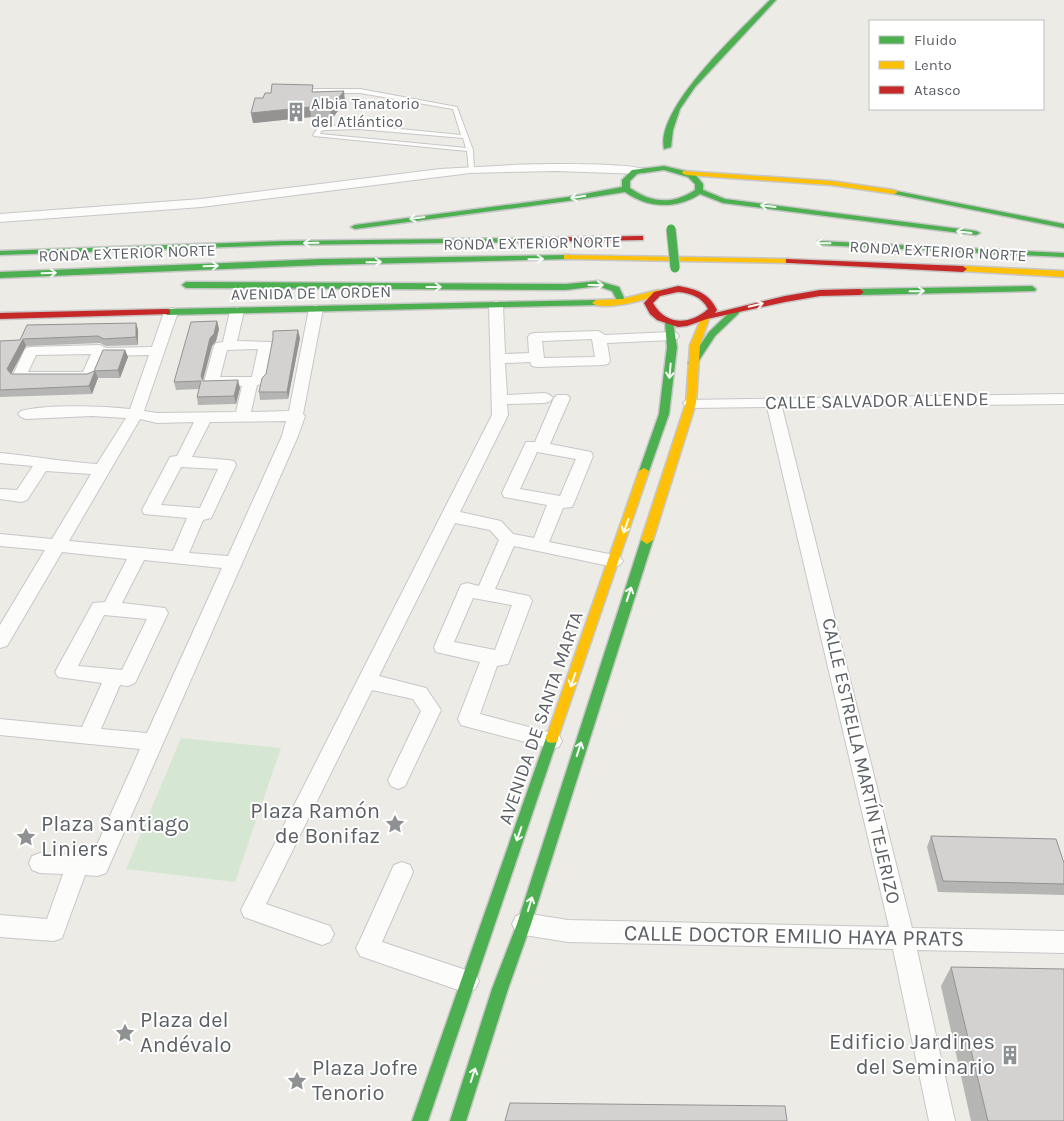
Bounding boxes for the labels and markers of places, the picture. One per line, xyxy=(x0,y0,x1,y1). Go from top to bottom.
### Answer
place label: Albia Tanatorio del Atlántico xyxy=(311,94,419,131)
building icon: Albia Tanatorio del Atlántico xyxy=(285,101,307,123)
place label: Plaza Ramón de Bonifaz xyxy=(250,798,380,849)
place label: Plaza Santiago Liniers xyxy=(41,811,189,862)
place icon: Plaza Ramón de Bonifaz xyxy=(384,813,406,835)
place icon: Plaza Santiago Liniers xyxy=(15,826,37,848)
place label: Plaza del Andévalo xyxy=(140,1007,232,1058)
place icon: Plaza del Andévalo xyxy=(114,1022,136,1044)
place label: Edificio Jardines del Seminario xyxy=(829,1029,995,1080)
building icon: Edificio Jardines del Seminario xyxy=(999,1044,1021,1066)
place label: Plaza Jofre Tenorio xyxy=(312,1055,418,1106)
place icon: Plaza Jofre Tenorio xyxy=(286,1070,308,1092)

